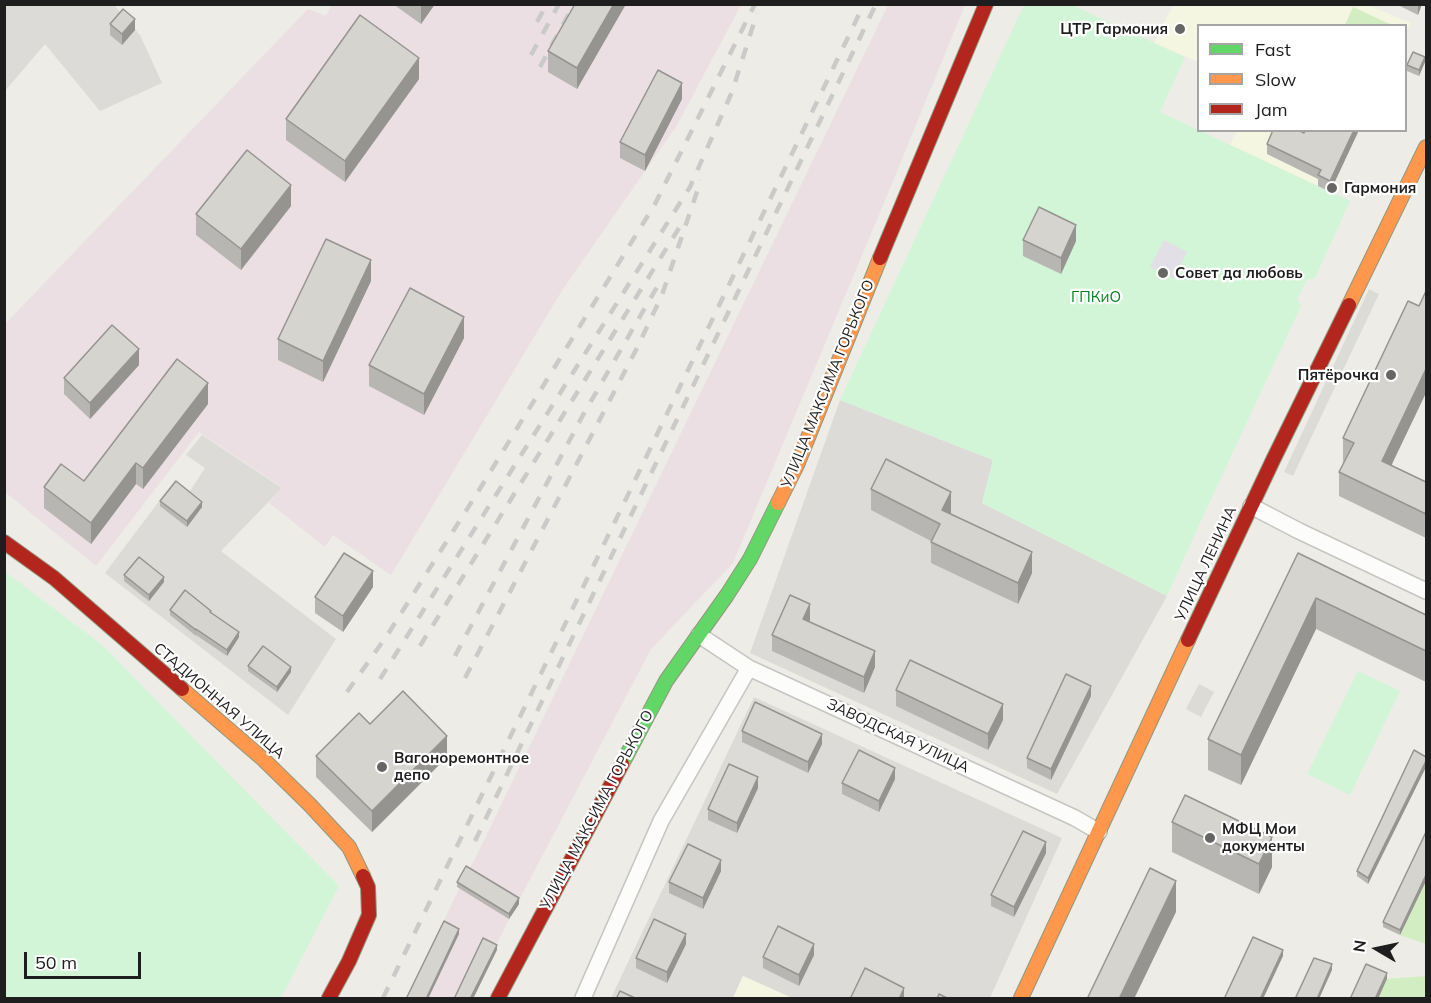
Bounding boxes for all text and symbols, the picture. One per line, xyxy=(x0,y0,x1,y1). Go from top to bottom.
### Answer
place label: ЦТР Гармония xyxy=(1060,20,1168,38)
marker: ЦТР Гармония xyxy=(1173,22,1187,36)
legend xyxy=(1197,24,1407,132)
text: Fast xyxy=(1255,38,1291,61)
text: Slow xyxy=(1255,68,1296,91)
text: Jam xyxy=(1255,98,1288,121)
place label: Гармония xyxy=(1344,179,1416,197)
marker: Гармония xyxy=(1325,181,1339,195)
place label: Совет да любовь xyxy=(1175,264,1303,282)
marker: Совет да любовь xyxy=(1156,266,1170,280)
street label: УЛИЦА МАКСИМА ГОРЬКОГО xyxy=(778,277,878,491)
park label: ГПКиО xyxy=(1071,288,1121,306)
place label: Пятёрочка xyxy=(1298,366,1379,384)
marker: Пятёрочка xyxy=(1384,368,1398,382)
street label: УЛИЦА ЛЕНИНА xyxy=(1171,504,1241,624)
street label: СТАДИОННАЯ УЛИЦА xyxy=(150,639,288,763)
street label: ЗАВОДСКАЯ УЛИЦА xyxy=(824,695,972,777)
street label: УЛИЦА МАКСИМА ГОРЬКОГО xyxy=(537,707,657,913)
place label: Вагоноремонтное депо xyxy=(394,749,529,784)
marker: Вагоноремонтное депо xyxy=(375,760,389,774)
place label: МФЦ Мои документы xyxy=(1222,820,1305,855)
marker: МФЦ Мои документы xyxy=(1203,831,1217,845)
north arrow xyxy=(1347,919,1407,979)
text: N xyxy=(1348,939,1370,954)
scale bar xyxy=(27,940,144,978)
text: 50 m xyxy=(35,951,77,974)

